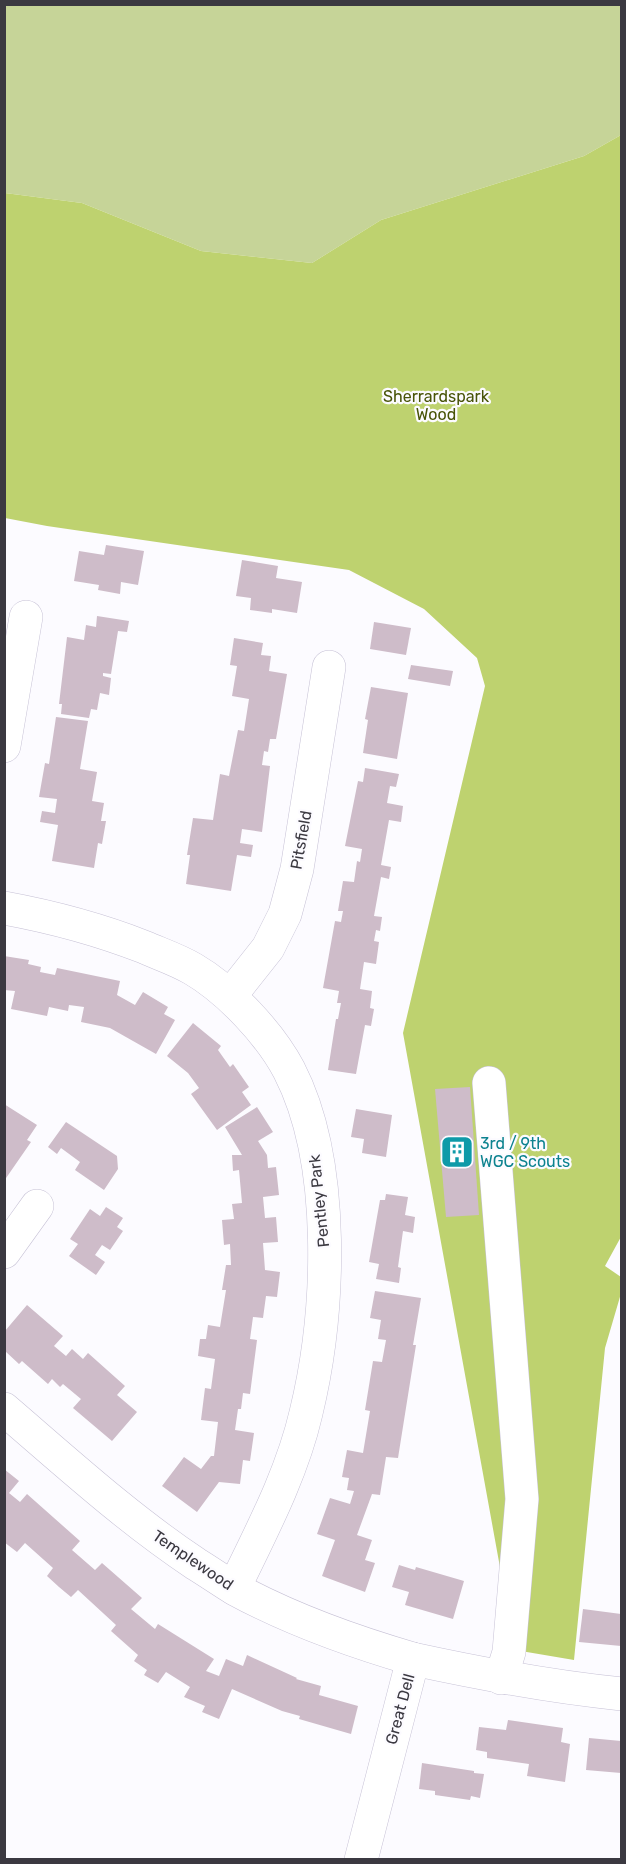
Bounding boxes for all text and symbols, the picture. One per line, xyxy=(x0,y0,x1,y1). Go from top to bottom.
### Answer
park label: Sherrardspark Wood xyxy=(383,387,490,424)
street label: Pitsfield xyxy=(286,809,316,871)
building icon: 3rd / 9th WGC Scouts xyxy=(439,1134,475,1170)
place label: 3rd / 9th WGC Scouts xyxy=(480,1134,570,1171)
street label: Pentley Park xyxy=(305,1153,333,1248)
street label: Templewood xyxy=(149,1526,237,1594)
street label: Great Dell xyxy=(381,1672,419,1746)

